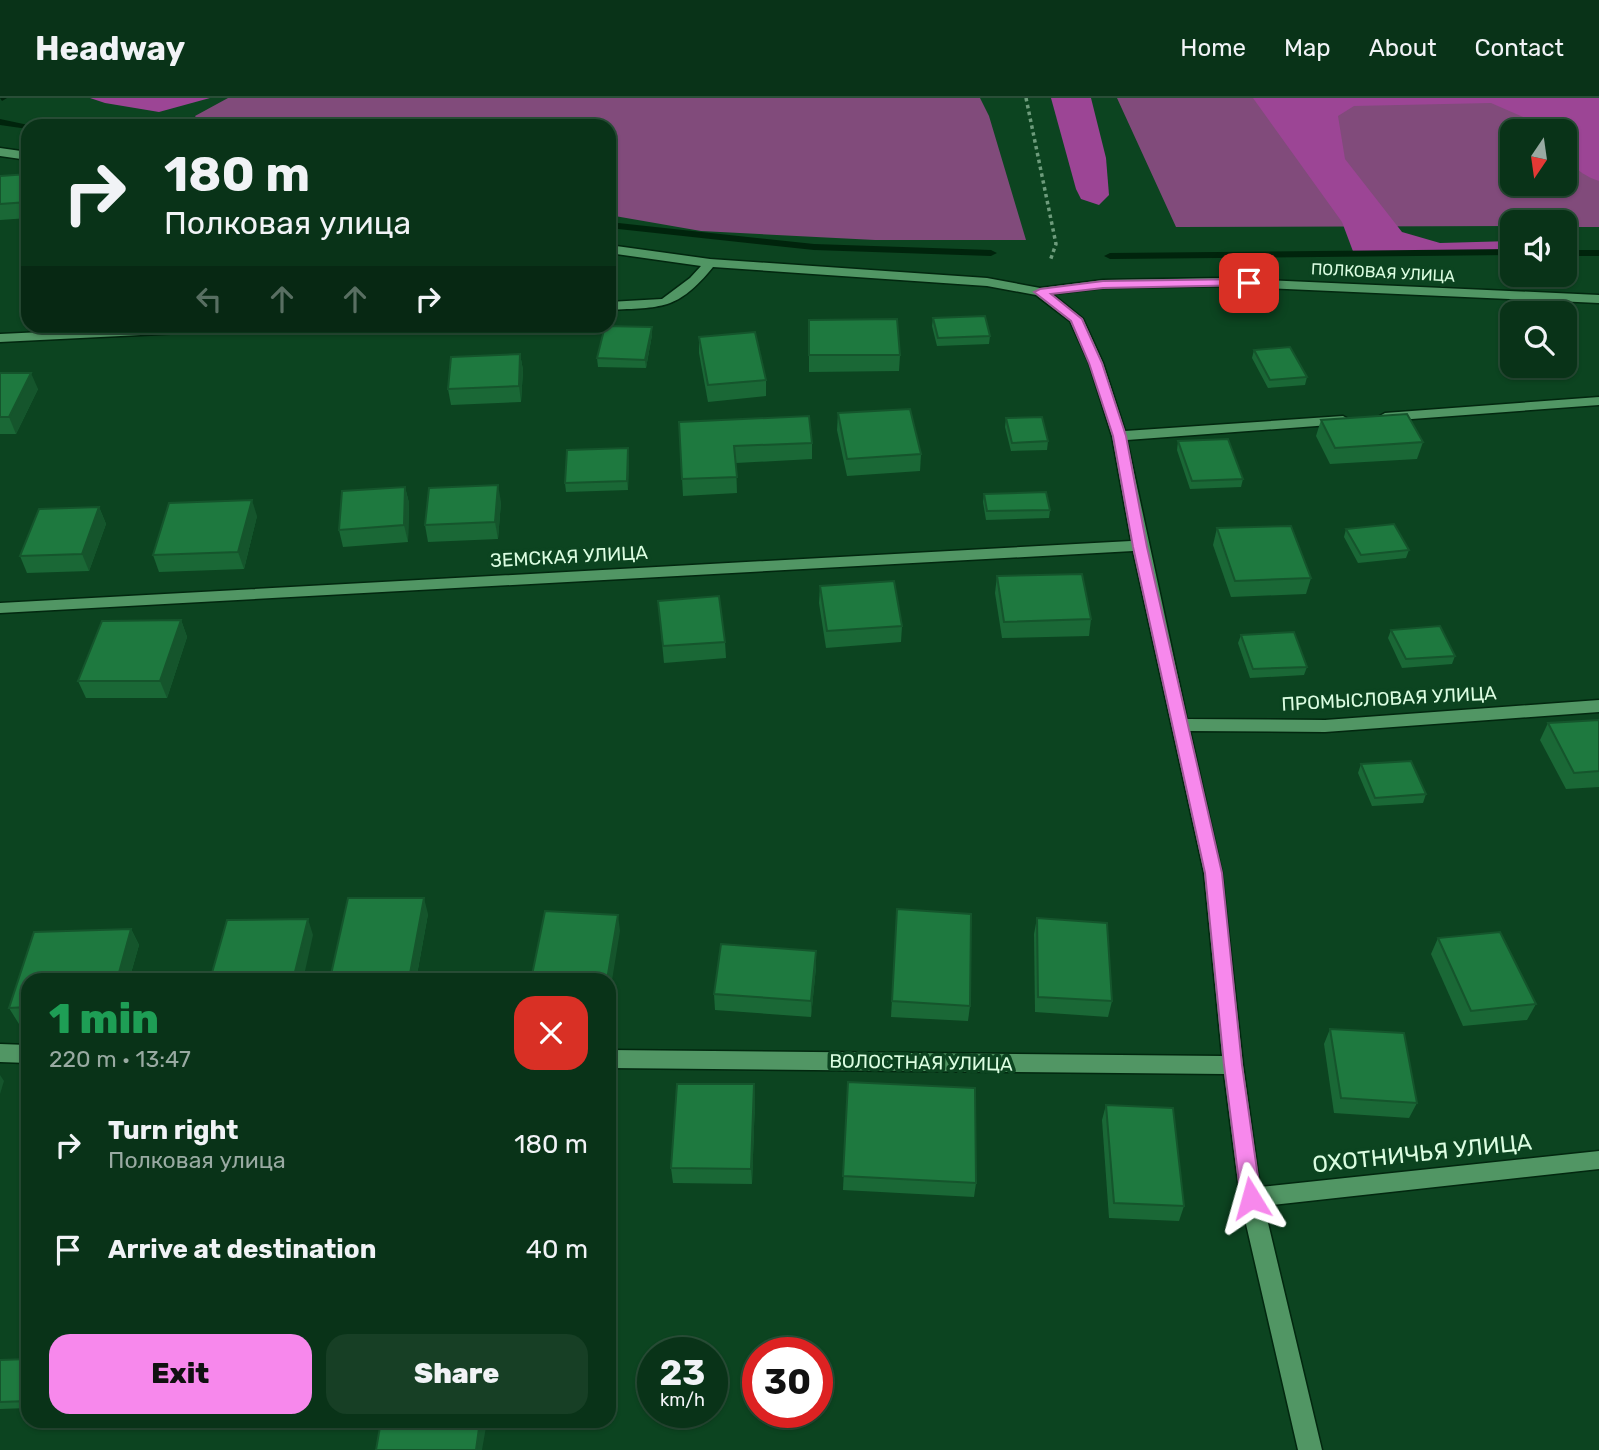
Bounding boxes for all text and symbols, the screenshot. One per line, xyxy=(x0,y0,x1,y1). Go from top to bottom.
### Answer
text: Headway xyxy=(35,29,185,68)
text: Home xyxy=(1180,34,1246,62)
text: Map xyxy=(1284,34,1331,62)
text: About xyxy=(1369,34,1437,62)
text: Contact xyxy=(1475,34,1564,62)
north arrow xyxy=(1500,119,1577,196)
map controls xyxy=(1500,119,1577,378)
text: 180 m xyxy=(164,145,310,203)
icon: right xyxy=(49,147,140,238)
text: Полковая улица xyxy=(164,204,411,242)
button: sound xyxy=(1500,210,1577,287)
pin xyxy=(1219,253,1279,313)
street label: ПОЛКОВАЯ УЛИЦА xyxy=(1310,259,1456,286)
icon: arrive xyxy=(1230,264,1268,302)
icon: left xyxy=(190,280,228,318)
icon: ahead xyxy=(263,280,301,318)
icon: ahead xyxy=(336,280,374,318)
icon: right xyxy=(409,280,447,318)
button: search xyxy=(1500,301,1577,378)
street label: ЗЕМСКАЯ УЛИЦА xyxy=(490,541,649,572)
street label: ПРОМЫСЛОВАЯ УЛИЦА xyxy=(1281,681,1498,716)
text: 1 min xyxy=(49,994,159,1044)
button: close xyxy=(514,996,588,1070)
text: 220 m · 13:47 xyxy=(49,1045,191,1073)
street label: ВОЛОСТНАЯ УЛИЦА xyxy=(829,1049,1013,1076)
text: Turn right xyxy=(108,1115,238,1146)
icon: right xyxy=(49,1126,87,1164)
street label: ОХОТНИЧЬЯ УЛИЦА xyxy=(1311,1128,1533,1178)
text: 180 m xyxy=(514,1129,588,1160)
text: Полковая улица xyxy=(108,1146,286,1174)
position arrow xyxy=(1214,1161,1288,1235)
icon: arrive xyxy=(49,1231,87,1269)
text: Arrive at destination xyxy=(108,1234,376,1265)
text: 40 m xyxy=(526,1234,588,1265)
button: Exit xyxy=(49,1334,312,1414)
button: Share xyxy=(326,1334,588,1414)
speed limit sign: 30 xyxy=(742,1337,833,1428)
text: 23 xyxy=(660,1352,705,1394)
text: km/h xyxy=(660,1389,705,1411)

